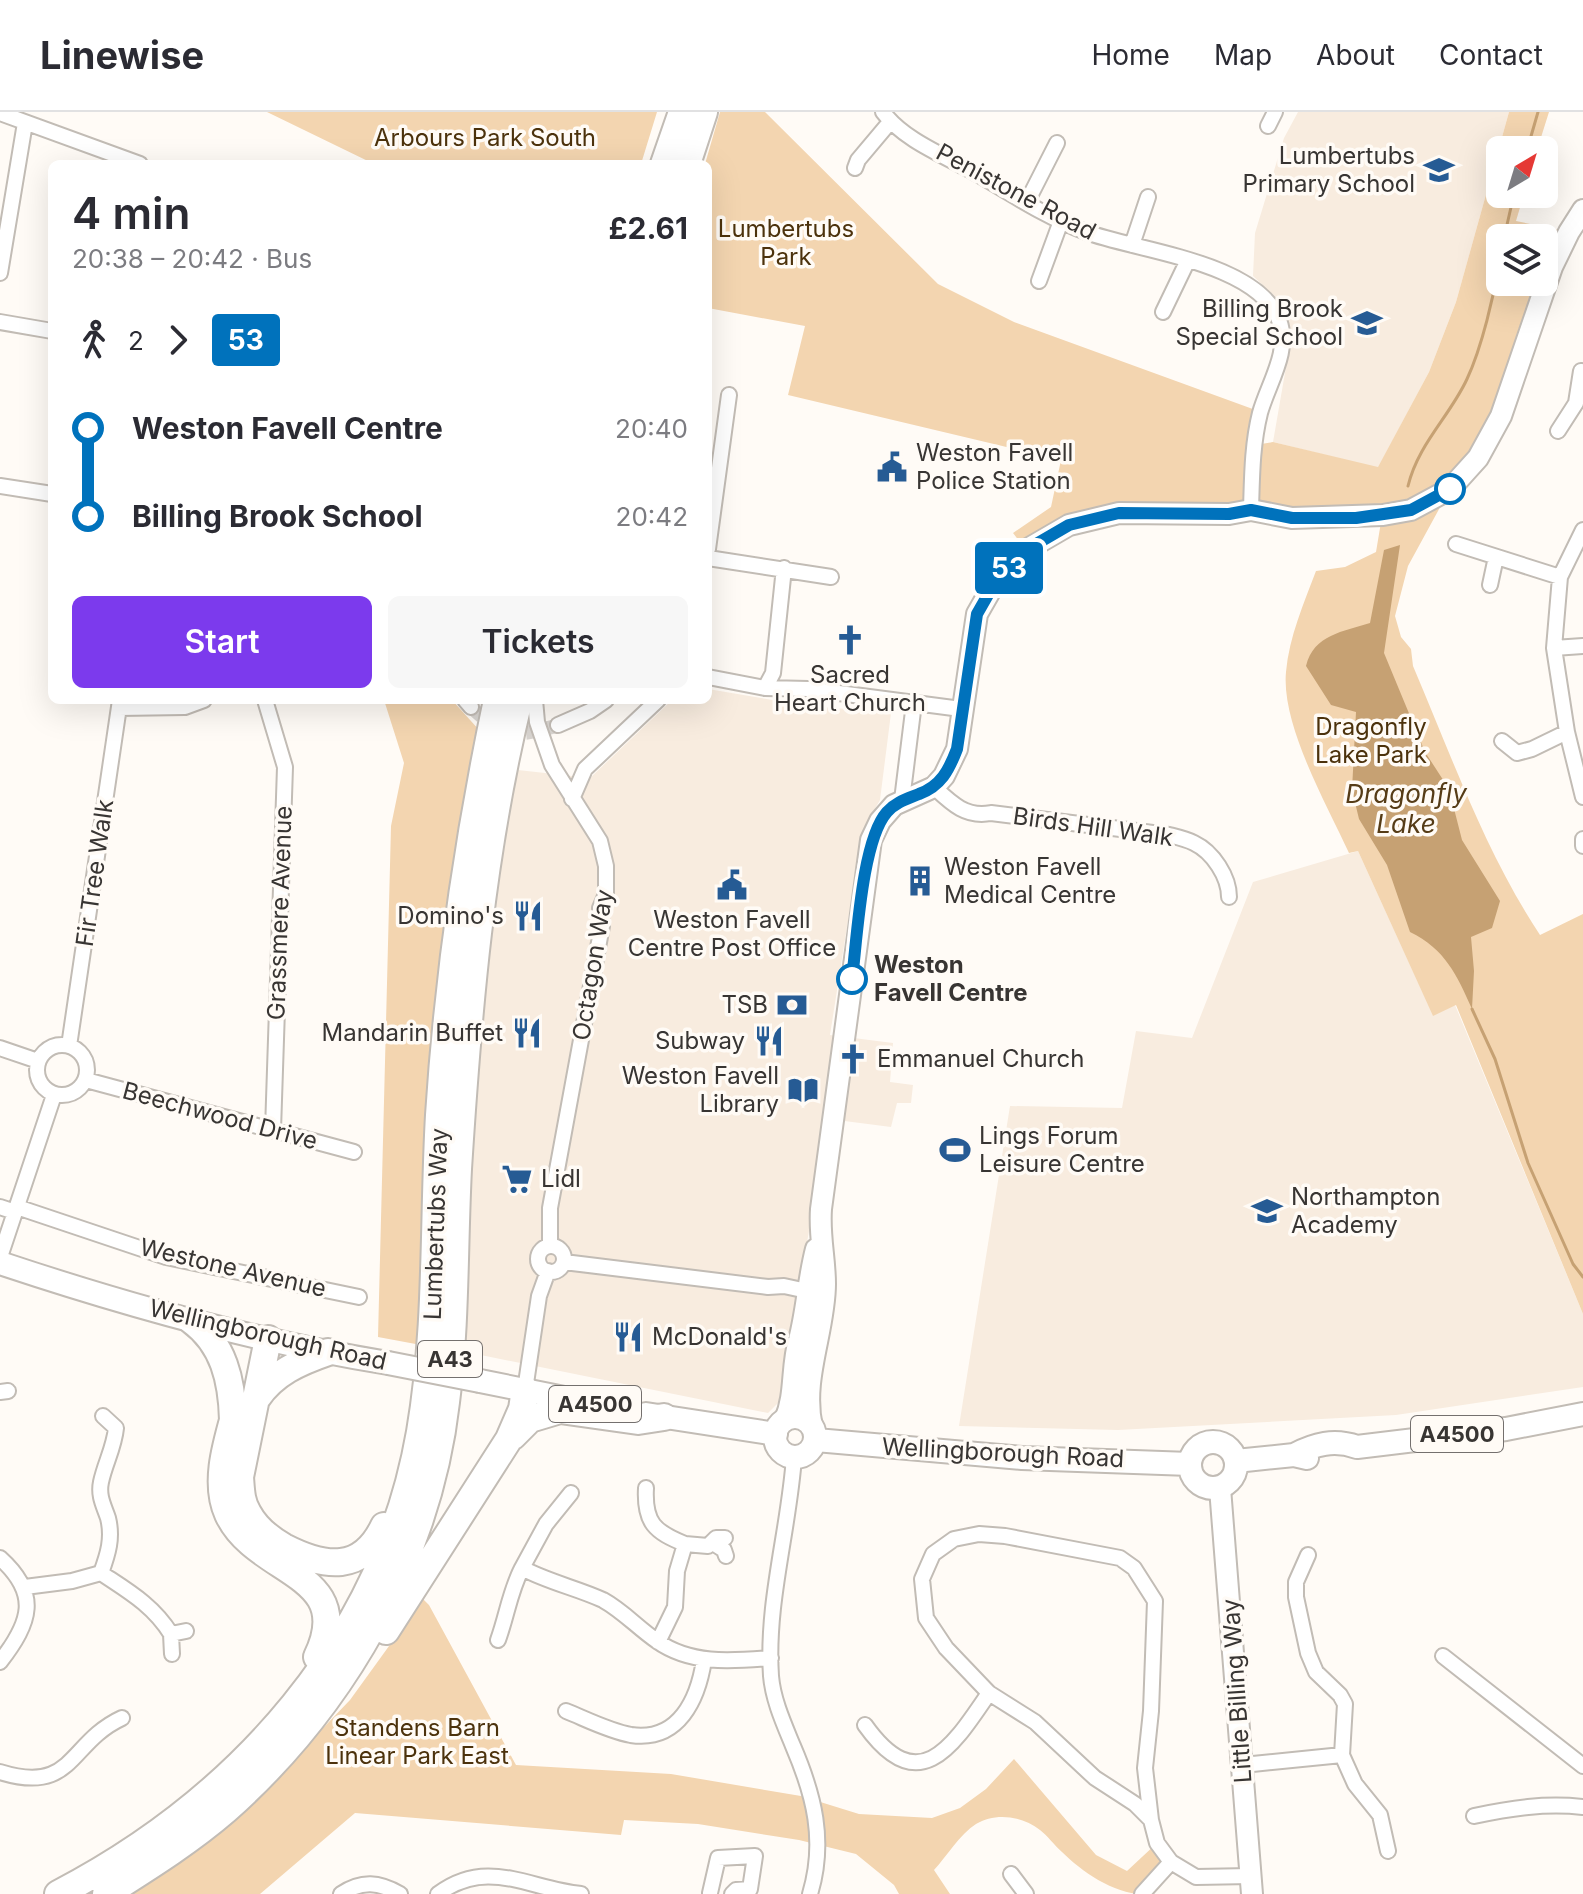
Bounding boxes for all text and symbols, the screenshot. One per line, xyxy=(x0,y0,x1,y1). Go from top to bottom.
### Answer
text: Linewise xyxy=(40,32,204,78)
text: Home xyxy=(1091,38,1170,72)
text: Map xyxy=(1214,38,1272,72)
text: About xyxy=(1316,38,1395,72)
text: Contact xyxy=(1439,38,1543,72)
park label: Arbours Park South xyxy=(374,123,596,152)
north arrow xyxy=(1486,136,1558,208)
map controls xyxy=(1486,136,1558,296)
street label: Penistone Road xyxy=(931,137,1101,246)
place label: Lumbertubs Primary School xyxy=(1242,141,1415,198)
school or university icon: Lumbertubs Primary School xyxy=(1422,153,1456,187)
text: 4 min xyxy=(72,186,190,240)
text: £2.61 xyxy=(608,210,688,246)
park label: Lumbertubs Park xyxy=(718,214,854,271)
button: layers xyxy=(1486,224,1558,296)
text: 20:38 – 20:42 · Bus xyxy=(72,243,312,274)
place label: Billing Brook Special School xyxy=(1175,294,1343,351)
school or university icon: Billing Brook Special School xyxy=(1350,306,1384,340)
icon: walk xyxy=(72,318,116,362)
icon: forward xyxy=(156,318,200,362)
text: 53 xyxy=(228,323,264,357)
text: 2 xyxy=(128,325,144,356)
text: Weston Favell Centre xyxy=(132,410,443,446)
text: 20:40 xyxy=(615,413,688,444)
place label: Weston Favell Police Station xyxy=(916,438,1073,495)
public building icon: Weston Favell Police Station xyxy=(875,450,909,484)
unlabelled marker xyxy=(1435,474,1465,504)
text: Billing Brook School xyxy=(132,498,423,534)
text: 20:42 xyxy=(616,501,688,532)
line badge: 53 xyxy=(973,542,1045,594)
text: 53 xyxy=(991,551,1027,585)
button: Start xyxy=(72,596,372,688)
button: Tickets xyxy=(388,596,688,688)
church icon: Sacred Heart Church xyxy=(833,623,867,657)
place label: Sacred Heart Church xyxy=(774,660,926,717)
park label: Dragonfly Lake Park xyxy=(1315,712,1427,769)
water label: Dragonfly Lake xyxy=(1345,778,1468,839)
street label: Fir Tree Walk xyxy=(70,798,119,948)
street label: Birds Hill Walk xyxy=(1011,801,1175,852)
street label: Grassmere Avenue xyxy=(261,805,298,1021)
place label: Weston Favell Medical Centre xyxy=(944,852,1116,909)
building icon: Weston Favell Medical Centre xyxy=(903,864,937,898)
public building icon: Weston Favell Centre Post Office xyxy=(715,868,749,902)
street label: Octagon Way xyxy=(566,887,619,1043)
restaurant icon: Domino's xyxy=(511,899,545,933)
place label: Domino's xyxy=(397,901,504,930)
place label: Weston Favell Centre Post Office xyxy=(628,905,836,962)
place label: Weston Favell Centre xyxy=(874,950,1027,1007)
marker: Weston Favell Centre xyxy=(837,964,867,994)
bank icon: TSB xyxy=(775,988,809,1022)
place label: TSB xyxy=(721,990,768,1019)
restaurant icon: Mandarin Buffet xyxy=(510,1016,544,1050)
place label: Mandarin Buffet xyxy=(321,1018,503,1047)
restaurant icon: Subway xyxy=(752,1024,786,1058)
place label: Subway xyxy=(655,1026,745,1055)
church icon: Emmanuel Church xyxy=(836,1042,870,1076)
place label: Emmanuel Church xyxy=(877,1044,1084,1073)
place label: Weston Favell Library xyxy=(622,1061,779,1118)
library icon: Weston Favell Library xyxy=(786,1073,820,1107)
street label: Beechwood Drive xyxy=(120,1076,321,1155)
place label: Lings Forum Leisure Centre xyxy=(979,1121,1145,1178)
street label: Lumbertubs Way xyxy=(418,1127,453,1320)
sports icon: Lings Forum Leisure Centre xyxy=(938,1133,972,1167)
supermarket icon: Lidl xyxy=(500,1162,534,1196)
place label: Lidl xyxy=(541,1164,581,1193)
place label: Northampton Academy xyxy=(1291,1182,1440,1239)
school or university icon: Northampton Academy xyxy=(1250,1194,1284,1228)
street label: Westone Avenue xyxy=(137,1232,329,1303)
street label: Wellingborough Road xyxy=(147,1293,390,1376)
restaurant icon: McDonald's xyxy=(611,1320,645,1354)
place label: McDonald's xyxy=(652,1322,787,1351)
road number: A43 xyxy=(418,1341,482,1377)
road number: A4500 xyxy=(549,1386,641,1422)
road number: A4500 xyxy=(1411,1416,1503,1452)
street label: Wellingborough Road xyxy=(881,1432,1125,1473)
street label: Little Billing Way xyxy=(1216,1598,1257,1784)
park label: Standens Barn Linear Park East xyxy=(325,1713,509,1770)

